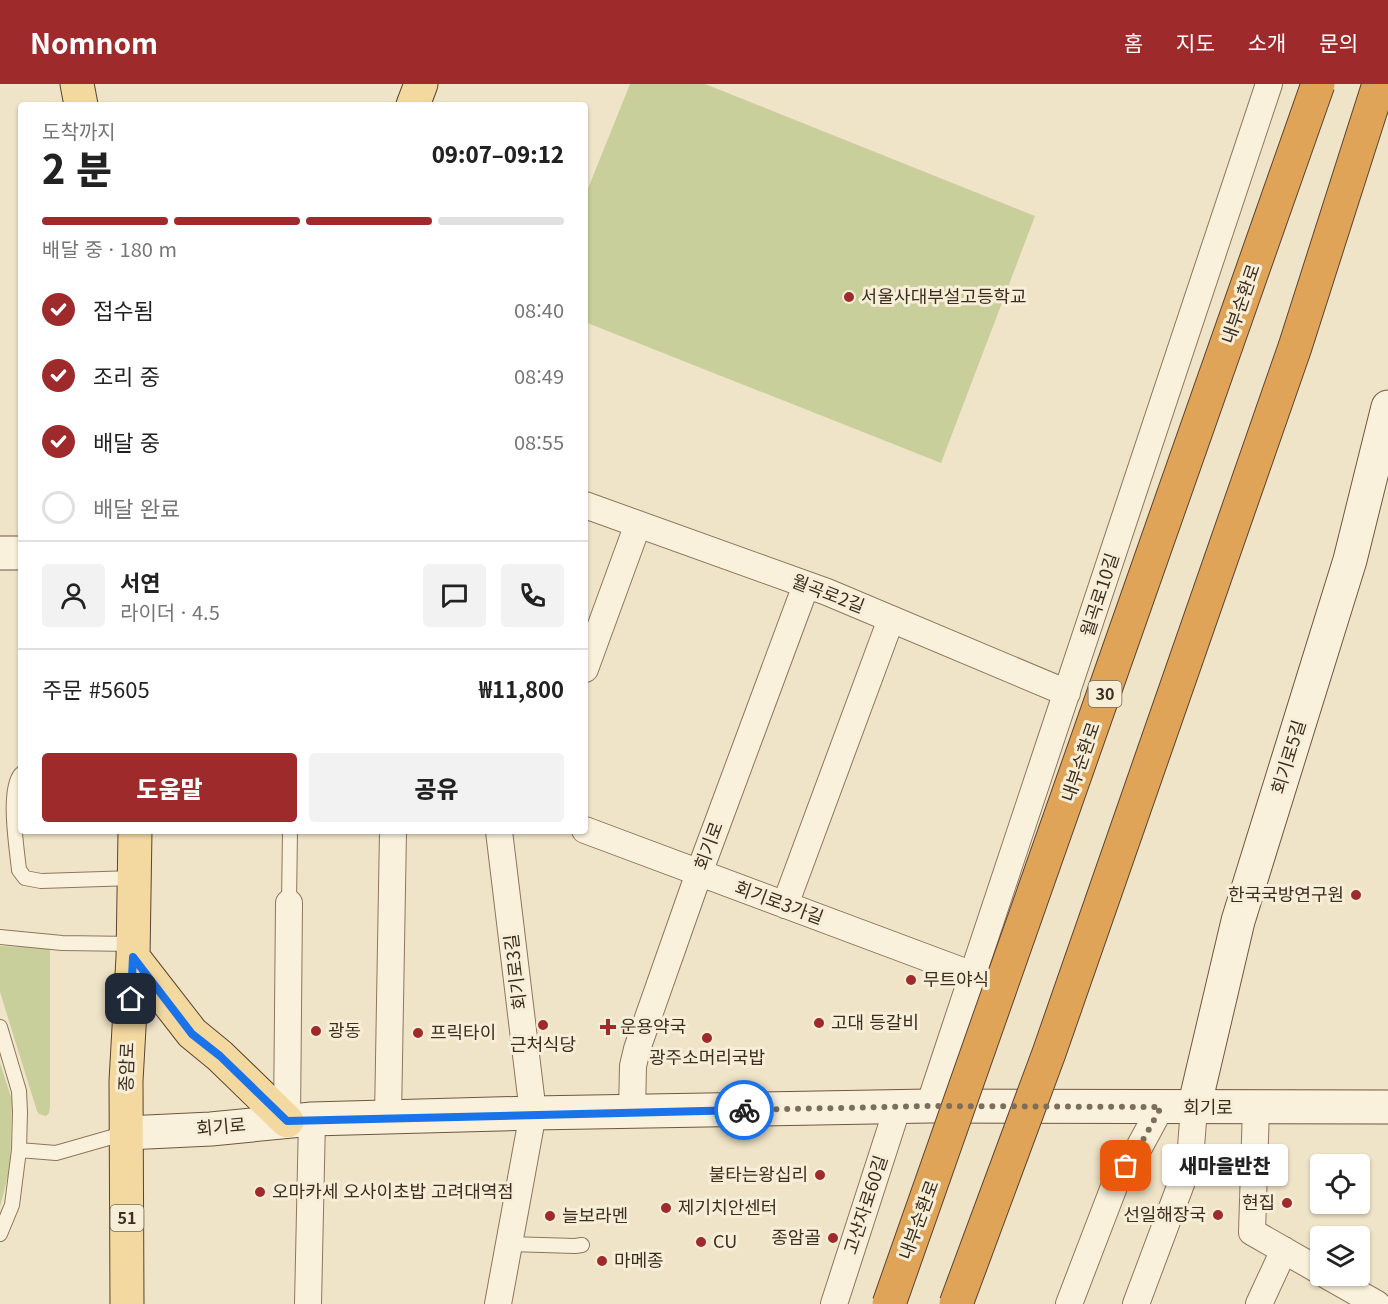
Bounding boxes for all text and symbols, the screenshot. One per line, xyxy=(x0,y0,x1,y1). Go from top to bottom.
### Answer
text: Nomnom xyxy=(30,22,158,62)
text: 홈 xyxy=(1124,27,1143,57)
text: 지도 xyxy=(1176,27,1215,57)
text: 소개 xyxy=(1248,27,1286,57)
text: 문의 xyxy=(1319,27,1358,57)
text: 도착까지 xyxy=(42,116,116,145)
text: 09:07–09:12 xyxy=(432,137,564,169)
text: 2 분 xyxy=(42,139,112,195)
text: 배달 중 · 180 m xyxy=(42,234,177,263)
street label: 내부순환로 xyxy=(1213,260,1265,347)
place label: 서울사대부설고등학교 xyxy=(861,282,1027,308)
marker: 서울사대부설고등학교 xyxy=(842,290,856,304)
icon: check xyxy=(42,293,75,326)
text: 접수됨 xyxy=(93,293,154,325)
text: 08:40 xyxy=(514,295,564,324)
icon: check xyxy=(42,359,75,392)
text: 조리 중 xyxy=(93,359,160,391)
text: 08:49 xyxy=(514,361,564,390)
icon: check xyxy=(42,425,75,458)
text: 배달 중 xyxy=(93,425,160,457)
text: 08:55 xyxy=(514,427,564,456)
text: 배달 완료 xyxy=(93,491,180,523)
street label: 월곡로10길 xyxy=(1072,549,1124,639)
button: person xyxy=(42,564,105,627)
button: chat xyxy=(423,564,486,627)
button: phone xyxy=(501,564,564,627)
text: 서연 xyxy=(120,565,160,597)
street label: 월곡로2길 xyxy=(788,566,869,618)
text: 라이더 · 4.5 xyxy=(120,597,220,626)
text: 주문 #5605 xyxy=(42,672,150,704)
text: ₩11,800 xyxy=(479,672,564,704)
road number: 30 xyxy=(1088,681,1122,707)
street label: 회기로5길 xyxy=(1264,716,1311,797)
street label: 내부순환로 xyxy=(1053,718,1105,805)
button: 도움말 xyxy=(42,753,297,822)
button: 공유 xyxy=(309,753,564,822)
street label: 회기로 xyxy=(686,818,728,873)
street label: 회기로3가길 xyxy=(732,873,828,929)
place label: 한국국방연구원 xyxy=(1228,880,1344,906)
marker: 한국국방연구원 xyxy=(1349,888,1363,902)
street label: 회기로3길 xyxy=(496,933,532,1012)
place label: 무트야식 xyxy=(923,965,989,991)
pin xyxy=(105,973,156,1024)
marker: 무트야식 xyxy=(904,973,918,987)
icon: home xyxy=(114,982,147,1015)
place label: 고대 등갈비 xyxy=(831,1008,919,1034)
place label: 운용약국 xyxy=(620,1012,686,1038)
place label: 광동 xyxy=(328,1016,361,1042)
marker: 고대 등갈비 xyxy=(812,1016,826,1030)
place label: 프릭타이 xyxy=(430,1018,496,1044)
marker: 근처식당 xyxy=(536,1018,550,1032)
marker: 운용약국 xyxy=(601,1020,615,1034)
marker: 광동 xyxy=(309,1024,323,1038)
marker: 프릭타이 xyxy=(411,1026,425,1040)
place label: 근처식당 xyxy=(510,1030,576,1056)
marker: 광주소머리국밥 xyxy=(700,1031,714,1045)
street label: 종암로 xyxy=(111,1042,139,1092)
place label: 광주소머리국밥 xyxy=(649,1043,765,1069)
courier xyxy=(714,1080,774,1140)
street label: 회기로 xyxy=(1183,1093,1233,1119)
icon: bike xyxy=(728,1094,761,1127)
street label: 회기로 xyxy=(195,1110,247,1140)
pin xyxy=(1100,1140,1151,1191)
callout: 새마을반찬 xyxy=(1162,1145,1288,1187)
icon: bag xyxy=(1109,1149,1142,1182)
text: 새마을반찬 xyxy=(1179,1150,1271,1179)
street label: 고산자로60길 xyxy=(836,1151,892,1257)
map controls xyxy=(1310,1154,1370,1286)
button: locate xyxy=(1310,1154,1370,1214)
place label: 불타는왕십리 xyxy=(709,1160,808,1186)
marker: 불타는왕십리 xyxy=(813,1168,827,1182)
street label: 내부순환로 xyxy=(891,1176,943,1263)
place label: 오마카세 오사이초밥 고려대역점 xyxy=(272,1177,514,1203)
marker: 오마카세 오사이초밥 고려대역점 xyxy=(253,1185,267,1199)
place label: 현집 xyxy=(1242,1188,1275,1214)
place label: 제기치안센터 xyxy=(678,1193,777,1219)
marker: 현집 xyxy=(1280,1196,1294,1210)
place label: 선일해장국 xyxy=(1123,1200,1206,1226)
place label: 늘보라멘 xyxy=(562,1201,628,1227)
marker: 제기치안센터 xyxy=(659,1201,673,1215)
road number: 51 xyxy=(110,1205,144,1231)
marker: 선일해장국 xyxy=(1211,1208,1225,1222)
marker: 늘보라멘 xyxy=(543,1209,557,1223)
place label: 종암골 xyxy=(771,1223,821,1249)
button: layers xyxy=(1310,1226,1370,1286)
place label: CU xyxy=(713,1227,737,1253)
marker: 종암골 xyxy=(826,1231,840,1245)
marker: CU xyxy=(694,1235,708,1249)
place label: 마메종 xyxy=(614,1246,664,1272)
marker: 마메종 xyxy=(595,1254,609,1268)

